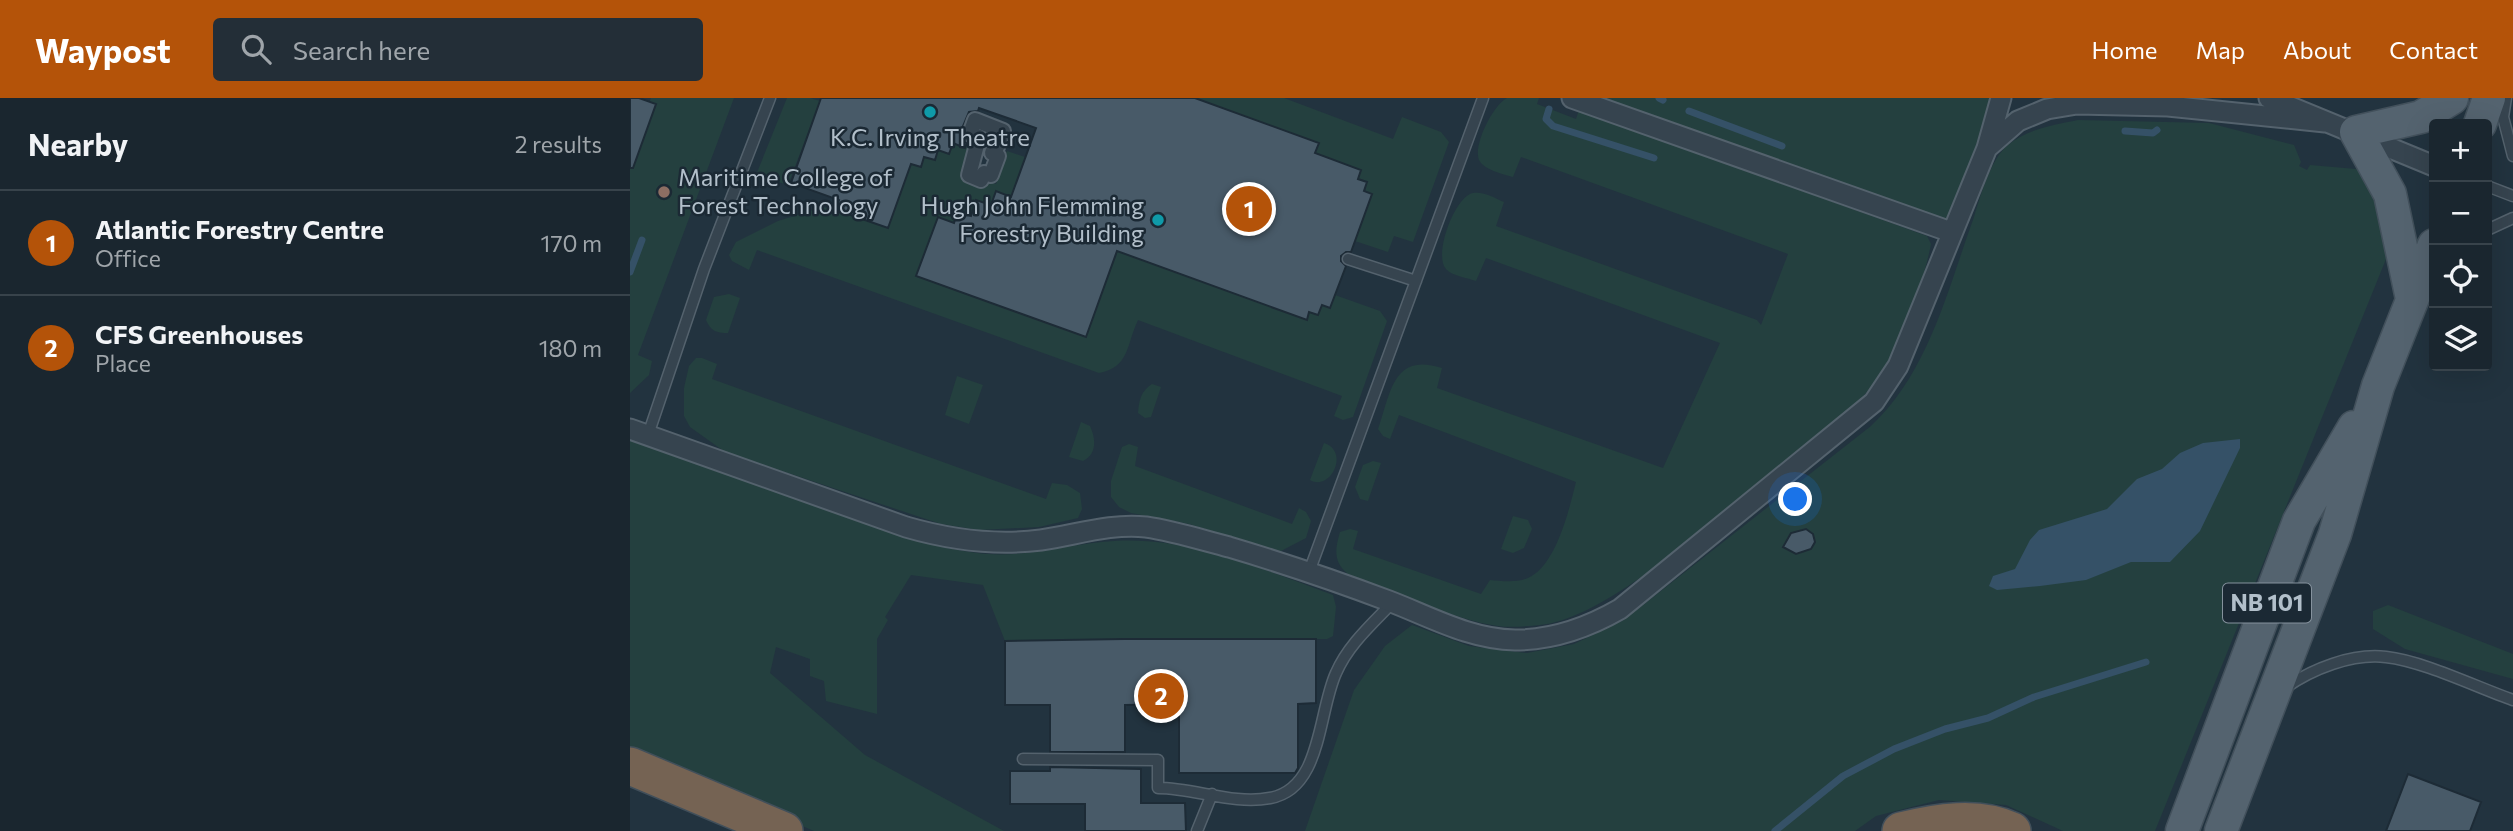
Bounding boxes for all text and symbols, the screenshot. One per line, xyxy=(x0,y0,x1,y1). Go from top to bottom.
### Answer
search box xyxy=(213,18,703,81)
text: Waypost xyxy=(35,29,171,70)
icon: search xyxy=(237,30,275,68)
text: Search here xyxy=(293,34,430,65)
text: Home xyxy=(2092,35,2158,64)
text: Map xyxy=(2196,35,2245,64)
text: About xyxy=(2283,35,2351,64)
text: Contact xyxy=(2389,35,2478,64)
marker: K.C. Irving Theatre xyxy=(922,104,938,120)
map controls xyxy=(2429,119,2492,371)
button: + xyxy=(2429,119,2492,182)
place label: K.C. Irving Theatre xyxy=(830,122,1030,151)
text: Nearby xyxy=(28,125,128,162)
text: 2 results xyxy=(515,130,602,158)
place label: Maritime College of Forest Technology xyxy=(678,162,893,219)
button: − xyxy=(2429,182,2492,245)
pin: 1 xyxy=(1226,183,1272,235)
marker: Maritime College of Forest Technology xyxy=(656,184,672,200)
place label: Hugh John Flemming Forestry Building xyxy=(920,190,1144,247)
marker: Hugh John Flemming Forestry Building xyxy=(1150,212,1166,228)
text: Atlantic Forestry Centre xyxy=(95,213,384,244)
text: 1 xyxy=(46,229,56,257)
text: 170 m xyxy=(541,229,602,257)
text: Office xyxy=(95,244,161,272)
button: locate xyxy=(2429,245,2492,308)
button: layers xyxy=(2429,308,2492,371)
text: CFS Greenhouses xyxy=(95,318,303,349)
text: 2 xyxy=(44,334,58,362)
text: 180 m xyxy=(539,334,602,362)
text: Place xyxy=(95,349,151,377)
your location xyxy=(1778,482,1812,516)
road number: NB 101 xyxy=(2223,583,2311,622)
pin: 2 xyxy=(1138,670,1184,722)

